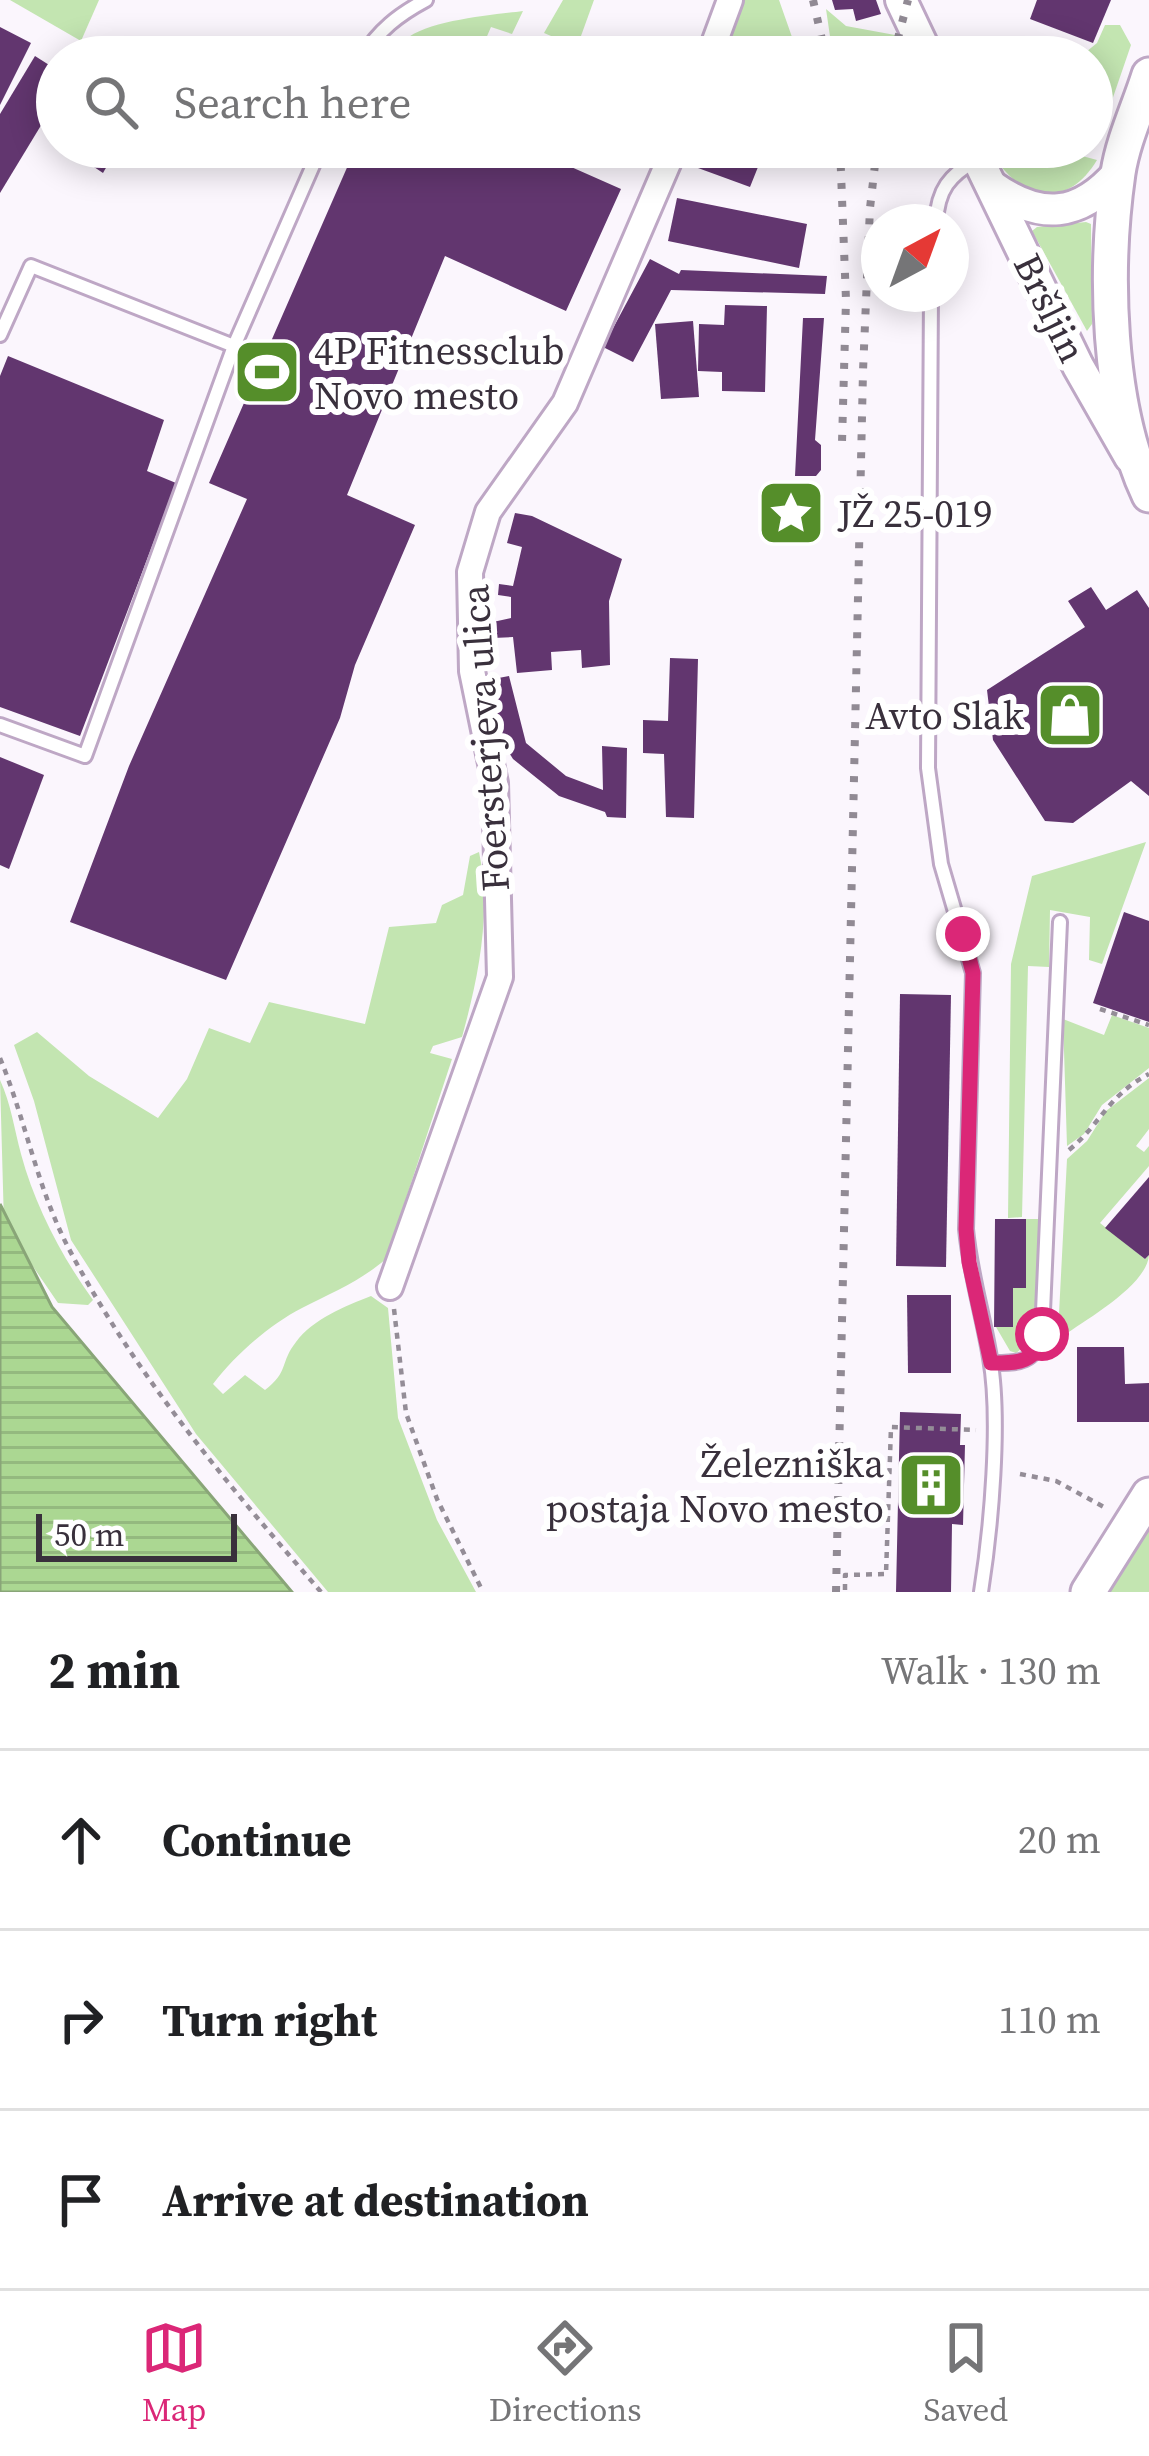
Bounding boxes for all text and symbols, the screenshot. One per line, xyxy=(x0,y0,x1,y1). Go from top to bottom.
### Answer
search box xyxy=(36,36,1113,168)
icon: search xyxy=(78,69,144,135)
text: Search here xyxy=(174,71,411,133)
north arrow xyxy=(861,204,969,312)
street label: Bršljin xyxy=(1001,245,1099,371)
place label: 4P Fitnessclub Novo mesto xyxy=(314,324,564,422)
sports icon: 4P Fitnessclub Novo mesto xyxy=(232,337,302,407)
place icon: JŽ 25-019 xyxy=(756,478,826,548)
place label: JŽ 25-019 xyxy=(837,487,993,540)
street label: Foersterjeva ulica xyxy=(448,583,522,893)
shop icon: Avto Slak xyxy=(1035,680,1105,750)
place label: Avto Slak xyxy=(865,689,1025,742)
route end xyxy=(936,907,990,961)
route start xyxy=(1015,1307,1069,1361)
place label: Železniška postaja Novo mesto xyxy=(546,1437,884,1535)
building icon: Železniška postaja Novo mesto xyxy=(896,1450,966,1520)
scale bar xyxy=(36,1508,237,1561)
text: 50 m xyxy=(54,1512,124,1557)
text: 2 min xyxy=(48,1635,180,1705)
text: Walk · 130 m xyxy=(881,1644,1101,1697)
icon: ahead xyxy=(48,1807,114,1873)
text: Continue xyxy=(162,1809,351,1871)
text: 20 m xyxy=(1018,1813,1101,1866)
icon: right xyxy=(48,1987,114,2053)
text: Turn right xyxy=(162,1989,377,2051)
text: 110 m xyxy=(998,1993,1101,2046)
icon: arrive xyxy=(48,2167,114,2233)
text: Arrive at destination xyxy=(162,2169,589,2231)
tab: Map xyxy=(141,2315,207,2432)
tab: Directions xyxy=(489,2315,642,2432)
tab: Saved xyxy=(923,2315,1008,2432)

